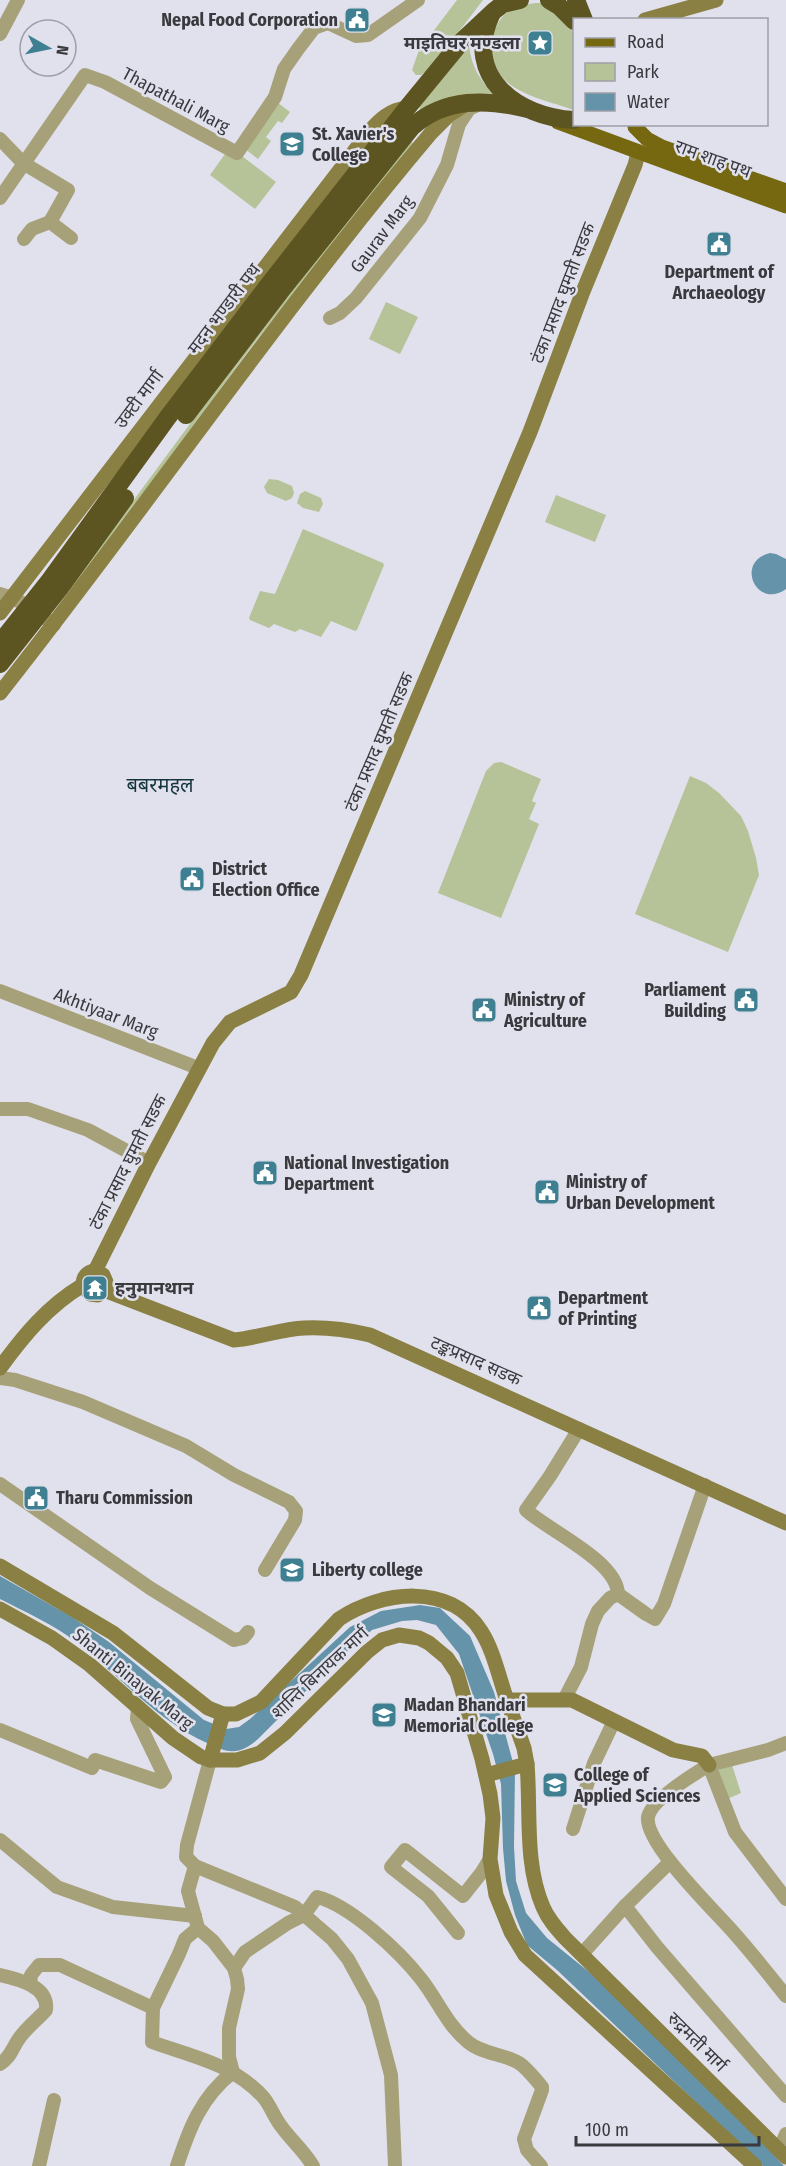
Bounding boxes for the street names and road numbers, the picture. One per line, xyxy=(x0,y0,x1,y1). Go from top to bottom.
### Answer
street label: Thapathali Marg xyxy=(119,62,234,138)
street label: राम शाह पथ xyxy=(672,135,755,183)
street label: Gaurav Marg xyxy=(346,191,419,277)
street label: टंका प्रसाद घुमती सडक xyxy=(526,218,601,367)
street label: मदन भण्डारी पथ xyxy=(183,259,266,359)
street label: उक्टी मार्गा xyxy=(110,364,169,433)
street label: टंका प्रसाद घुमती सडक xyxy=(340,668,420,815)
street label: Akhtiyaar Marg xyxy=(51,983,162,1043)
street label: टंका प्रसाद घुमती सडक xyxy=(84,1090,173,1234)
street label: टङ्कप्रसाद सडक xyxy=(427,1331,526,1391)
street label: शान्ति बिनायक मार्ग xyxy=(267,1622,374,1724)
street label: Shanti Binayak Marg xyxy=(68,1624,198,1735)
street label: रुद्रमती मार्ग xyxy=(662,2007,732,2077)

